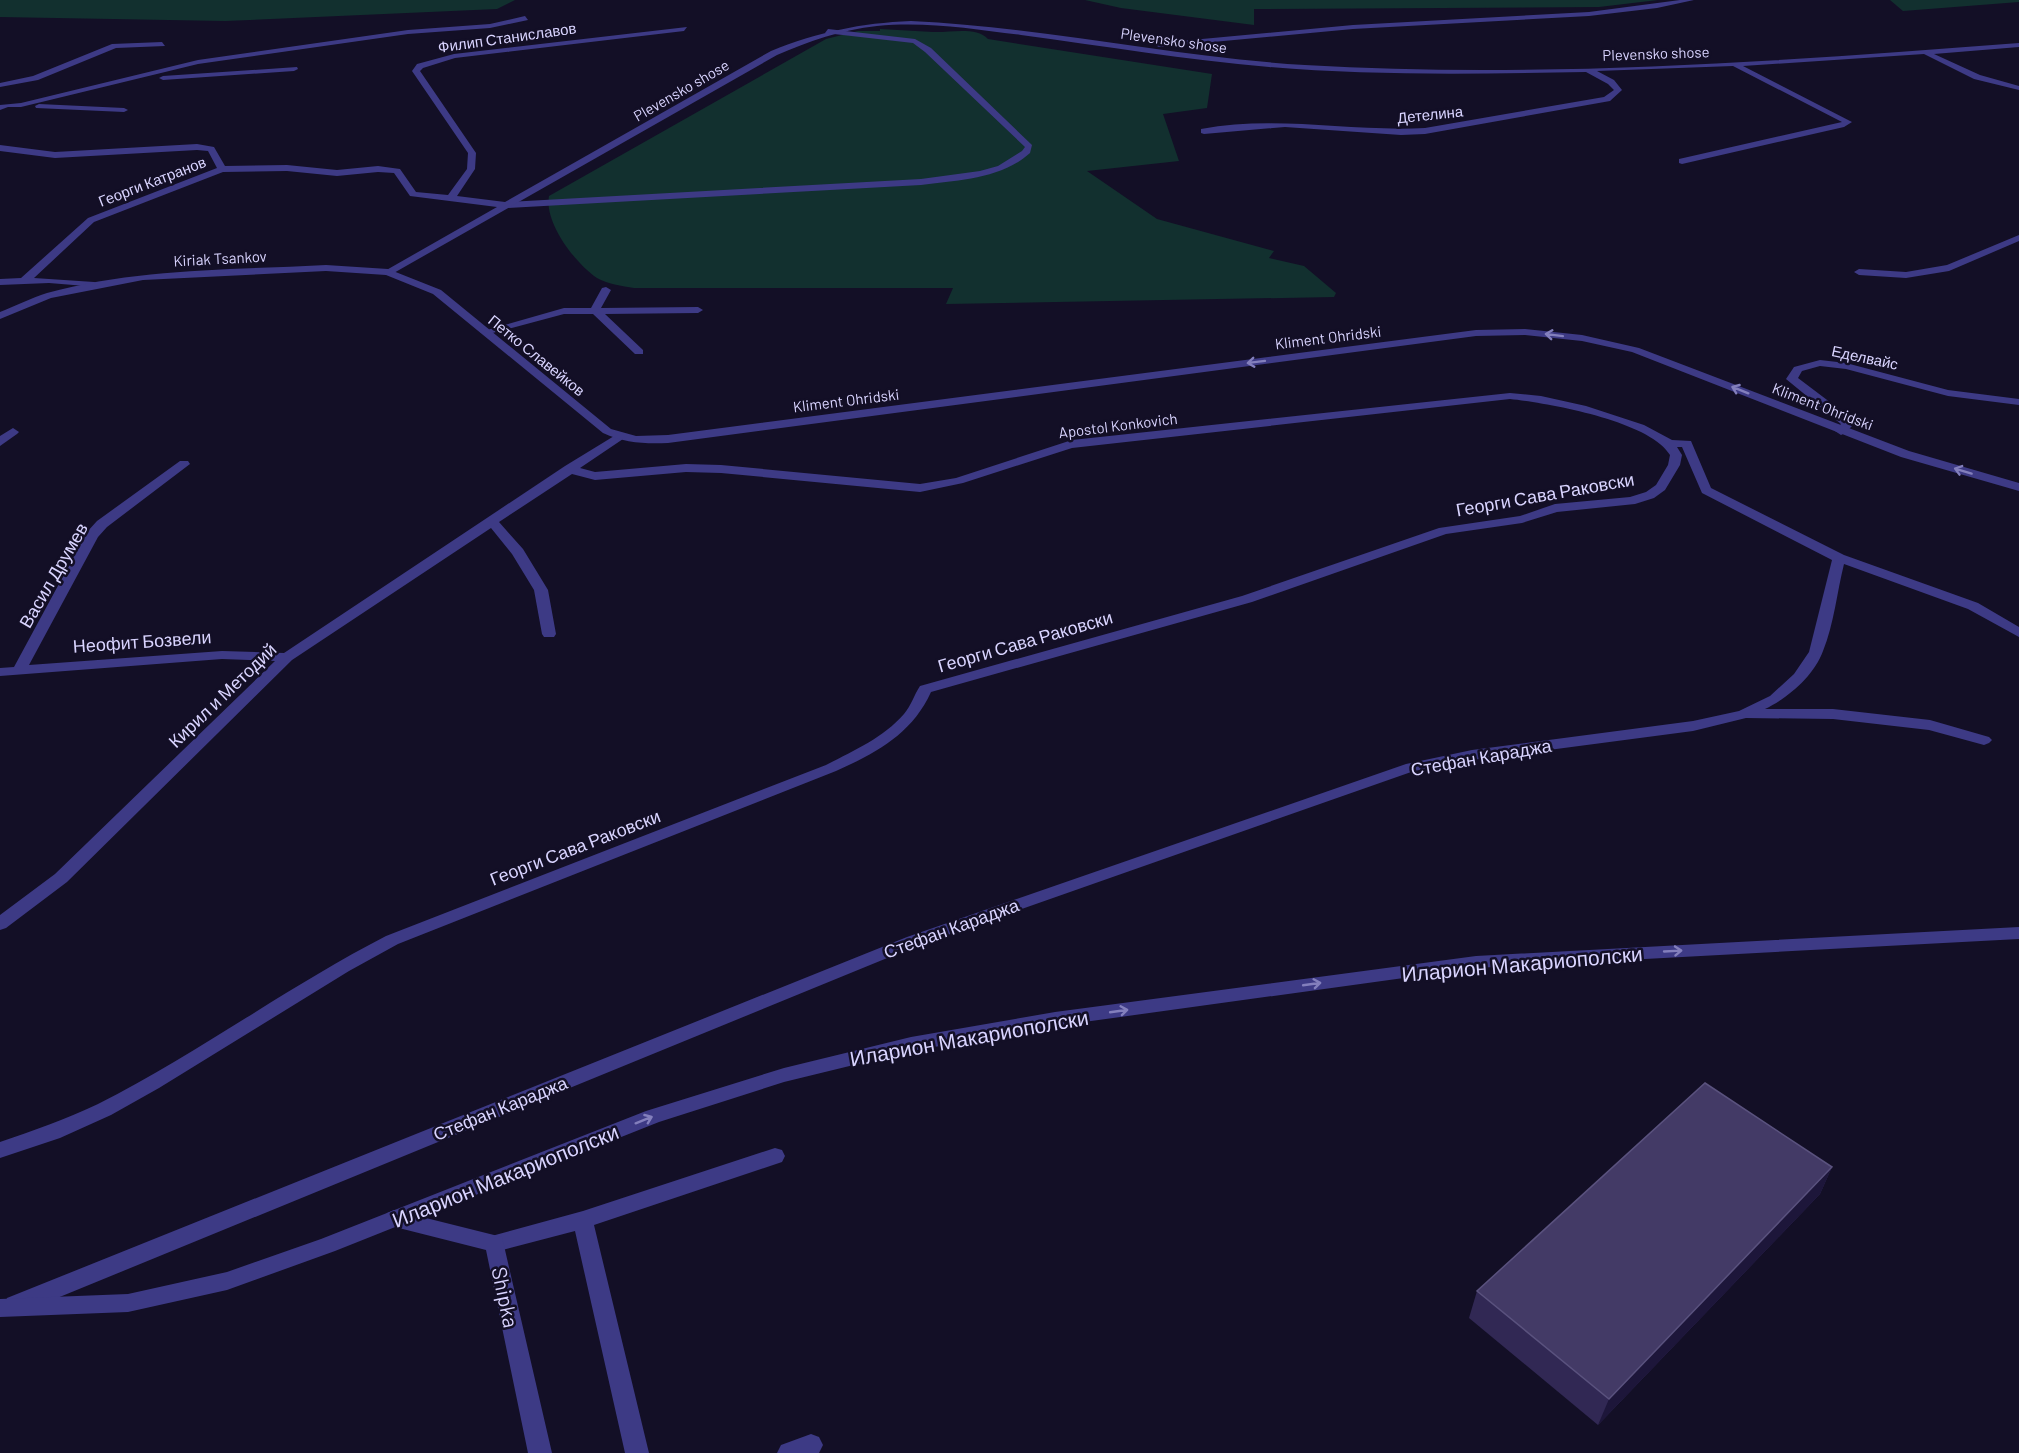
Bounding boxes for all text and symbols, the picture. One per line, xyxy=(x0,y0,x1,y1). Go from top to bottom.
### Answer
street label: Филип Станиславов xyxy=(437,18,577,56)
street label: Plevensko shose xyxy=(1120,24,1228,56)
street label: Plevensko shose xyxy=(1602,42,1710,64)
street label: Plevensko shose xyxy=(630,55,732,125)
street label: Детелина xyxy=(1396,102,1465,126)
street label: Георги Катранов xyxy=(96,152,208,210)
street label: Kiriak Tsankov xyxy=(173,247,267,269)
street label: Петко Славейков xyxy=(485,311,589,399)
street label: Kliment Ohridski xyxy=(1274,322,1382,352)
one-way arrow xyxy=(1545,329,1565,340)
street label: Еделвайс xyxy=(1830,341,1900,373)
one-way arrow xyxy=(1247,356,1267,367)
street label: Kliment Ohridski xyxy=(1770,378,1876,434)
one-way arrow xyxy=(1732,384,1750,395)
street label: Kliment Ohridski xyxy=(792,385,900,415)
street label: Apostol Konkovich xyxy=(1058,409,1178,441)
one-way arrow xyxy=(1954,465,1973,476)
street label: Георги Сава Раковски xyxy=(1454,467,1636,521)
street label: Васил Друмев xyxy=(14,518,92,632)
street label: Георги Сава Раковски xyxy=(935,606,1115,676)
street label: Неофит Бозвели xyxy=(72,625,212,657)
street label: Кирил и Методий xyxy=(164,638,280,752)
street label: Стефан Караджа xyxy=(1409,734,1554,780)
street label: Георги Сава Раковски xyxy=(487,804,663,890)
street label: Стефан Караджа xyxy=(880,893,1023,963)
street label: Иларион Макариополски xyxy=(1400,940,1644,986)
one-way arrow xyxy=(1663,945,1683,956)
one-way arrow xyxy=(1302,979,1322,990)
street label: Иларион Макариополски xyxy=(848,1004,1090,1070)
one-way arrow xyxy=(1109,1005,1128,1016)
street label: Стефан Караджа xyxy=(430,1071,571,1145)
one-way arrow xyxy=(634,1114,652,1125)
street label: Иларион Макариополски xyxy=(388,1118,622,1232)
street label: Shipka xyxy=(487,1264,525,1330)

